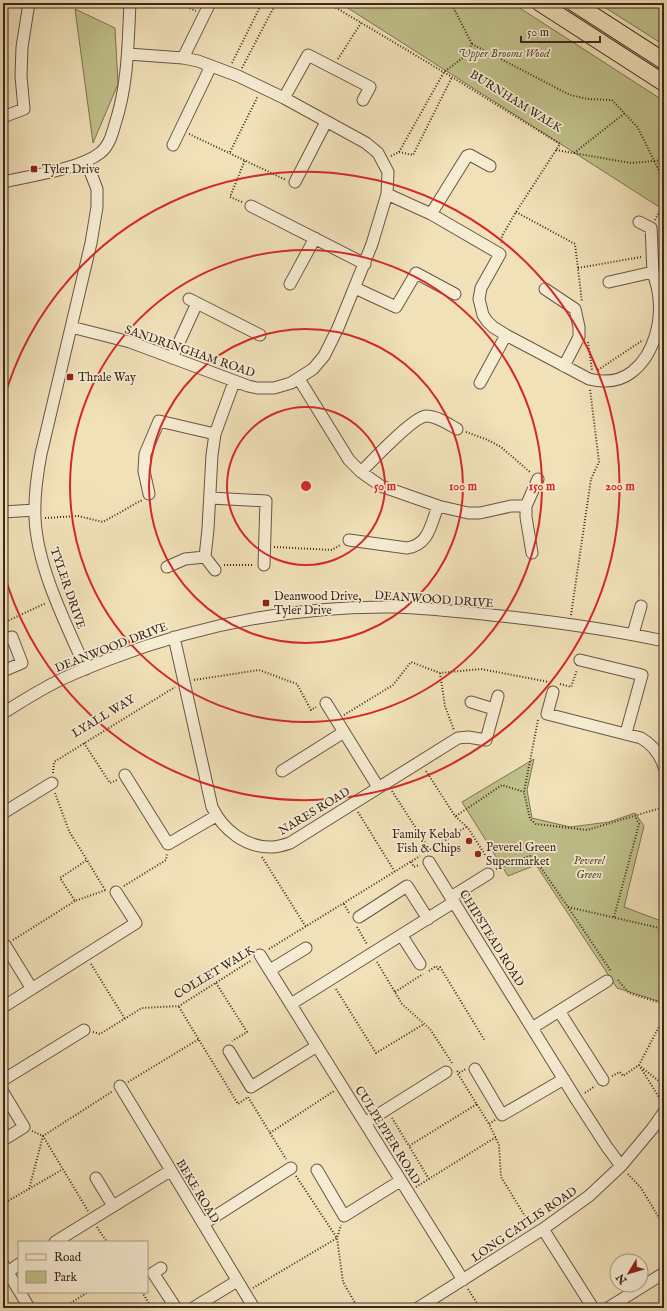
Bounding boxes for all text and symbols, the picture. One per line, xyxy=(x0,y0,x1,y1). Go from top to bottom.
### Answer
scale bar xyxy=(521,18,600,44)
text: 50 m xyxy=(527,25,549,40)
park label: Upper Brooms Wood xyxy=(458,46,551,61)
street label: BURNHAM WALK xyxy=(467,67,565,136)
place label: Tyler Drive xyxy=(42,162,100,177)
marker: Tyler Drive xyxy=(29,164,39,174)
street label: SANDRINGHAM ROAD xyxy=(123,322,257,381)
place label: Thrale Way xyxy=(78,370,136,385)
marker: Thrale Way xyxy=(65,372,75,382)
centre of rings xyxy=(299,479,313,493)
text: 50 m xyxy=(374,479,397,494)
text: 100 m xyxy=(449,479,478,494)
text: 150 m xyxy=(529,479,556,494)
text: 200 m xyxy=(605,479,635,494)
street label: TYLER DRIVE xyxy=(47,545,89,631)
street label: DEANWOOD DRIVE xyxy=(374,588,494,611)
place label: Deanwood Drive, Tyler Drive xyxy=(274,589,361,618)
marker: Deanwood Drive, Tyler Drive xyxy=(261,598,271,608)
street label: DEANWOOD DRIVE xyxy=(53,619,170,676)
street label: LYALL WAY xyxy=(69,691,138,741)
street label: NARES ROAD xyxy=(276,784,353,839)
place label: Family Kebab Fish & Chips xyxy=(392,827,461,857)
marker: Family Kebab Fish & Chips xyxy=(464,836,474,846)
place label: Peverel Green Supermarket xyxy=(486,840,557,870)
marker: Peverel Green Supermarket xyxy=(473,849,483,859)
park label: Peverel Green xyxy=(573,853,606,882)
street label: CHIPSTEAD ROAD xyxy=(456,887,528,990)
street label: COLLET WALK xyxy=(171,942,257,1002)
street label: CULPEPPER ROAD xyxy=(351,1083,424,1187)
street label: BEKE ROAD xyxy=(173,1156,223,1226)
street label: LONG CATLIS ROAD xyxy=(468,1183,580,1265)
legend xyxy=(18,1241,148,1293)
text: Road xyxy=(54,1250,82,1265)
north arrow xyxy=(609,1253,649,1293)
text: Park xyxy=(54,1270,77,1285)
text: N xyxy=(613,1270,631,1287)

